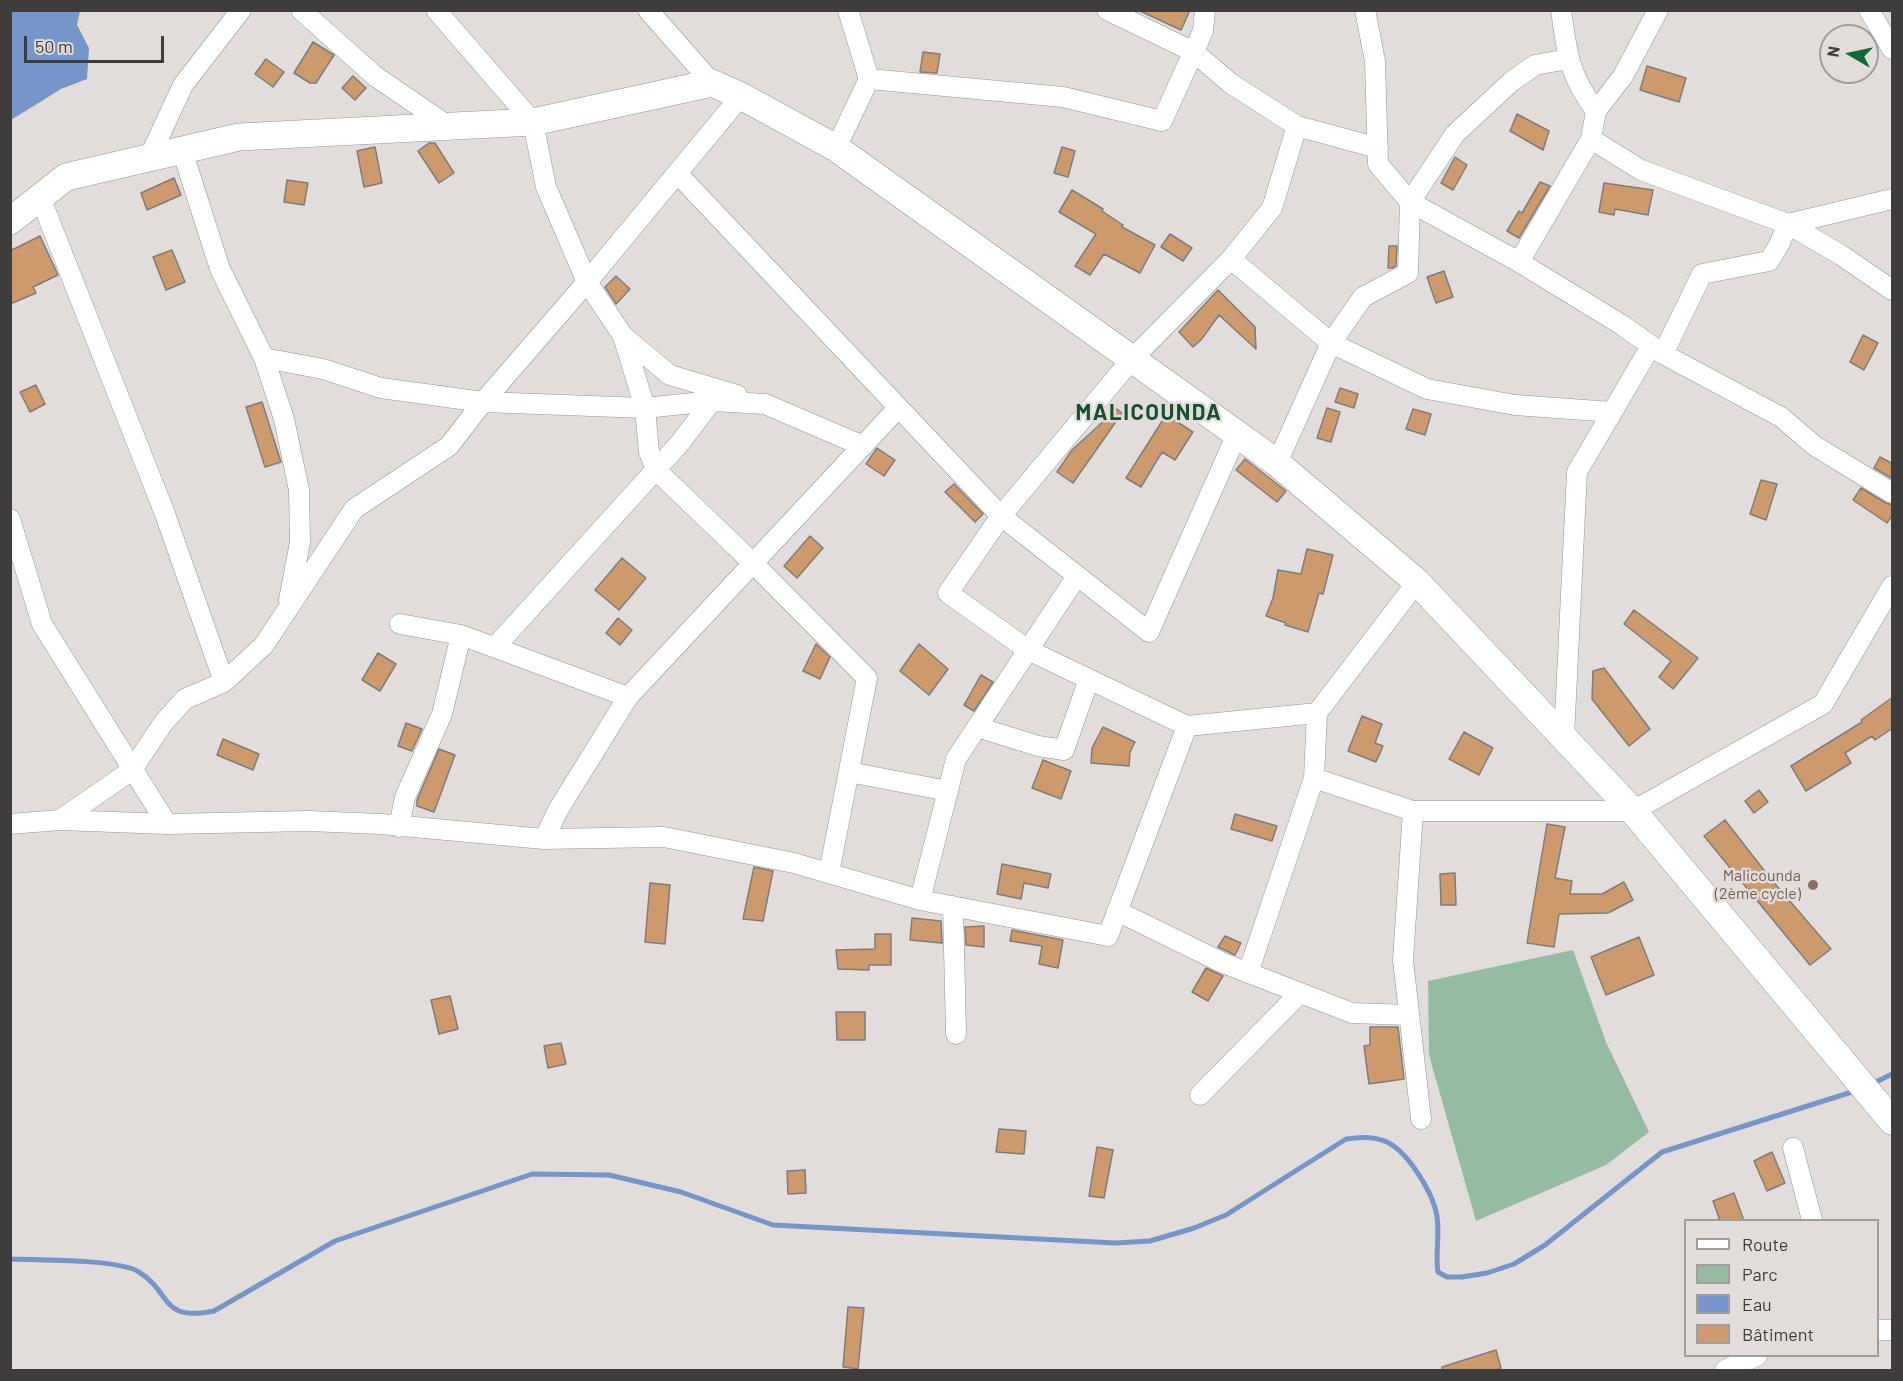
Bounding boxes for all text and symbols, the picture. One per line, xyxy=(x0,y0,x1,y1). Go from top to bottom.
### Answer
scale bar xyxy=(27,24,166,62)
north arrow xyxy=(1819,24,1879,84)
text: 50 m xyxy=(35,35,73,57)
text: N xyxy=(1822,45,1843,58)
district label: MALICOUNDA xyxy=(1076,400,1222,426)
place label: Malicounda (2ème cycle) xyxy=(1715,866,1801,904)
marker: Malicounda (2ème cycle) xyxy=(1806,878,1820,892)
legend xyxy=(1684,1219,1879,1357)
text: Route xyxy=(1742,1233,1788,1255)
text: Parc xyxy=(1742,1263,1778,1285)
text: Eau xyxy=(1742,1293,1772,1315)
text: Bâtiment xyxy=(1742,1323,1814,1345)

